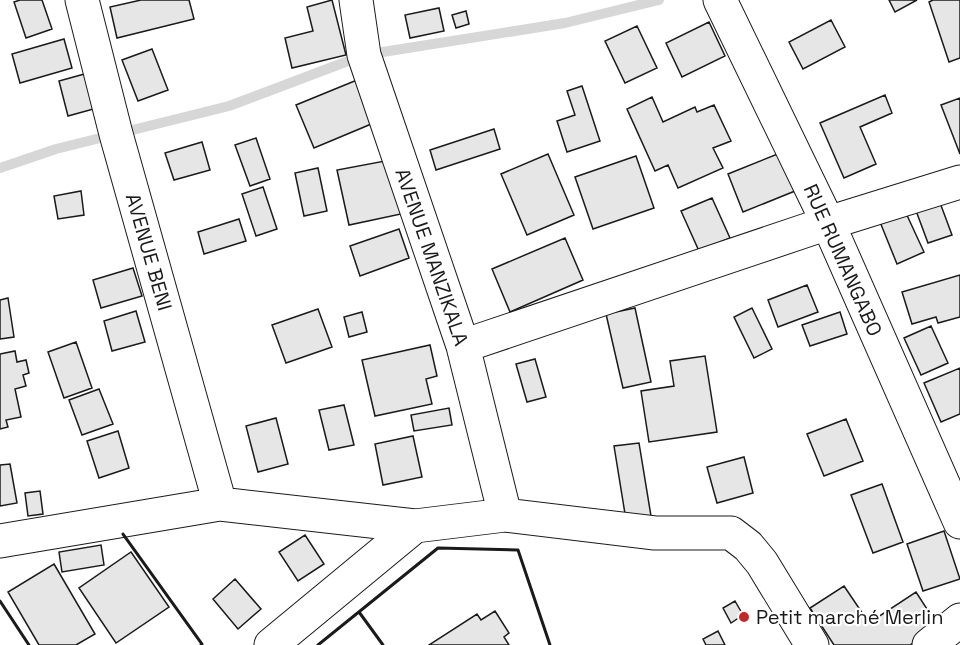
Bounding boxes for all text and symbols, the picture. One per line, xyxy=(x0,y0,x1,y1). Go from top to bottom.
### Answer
street label: AVENUE MANZIKALA xyxy=(389,165,475,350)
street label: RUE RUMANGABO xyxy=(798,180,888,340)
street label: AVENUE BENI xyxy=(120,190,178,314)
place label: Petit marché Merlin xyxy=(756,604,943,630)
marker: Petit marché Merlin xyxy=(737,610,751,624)

